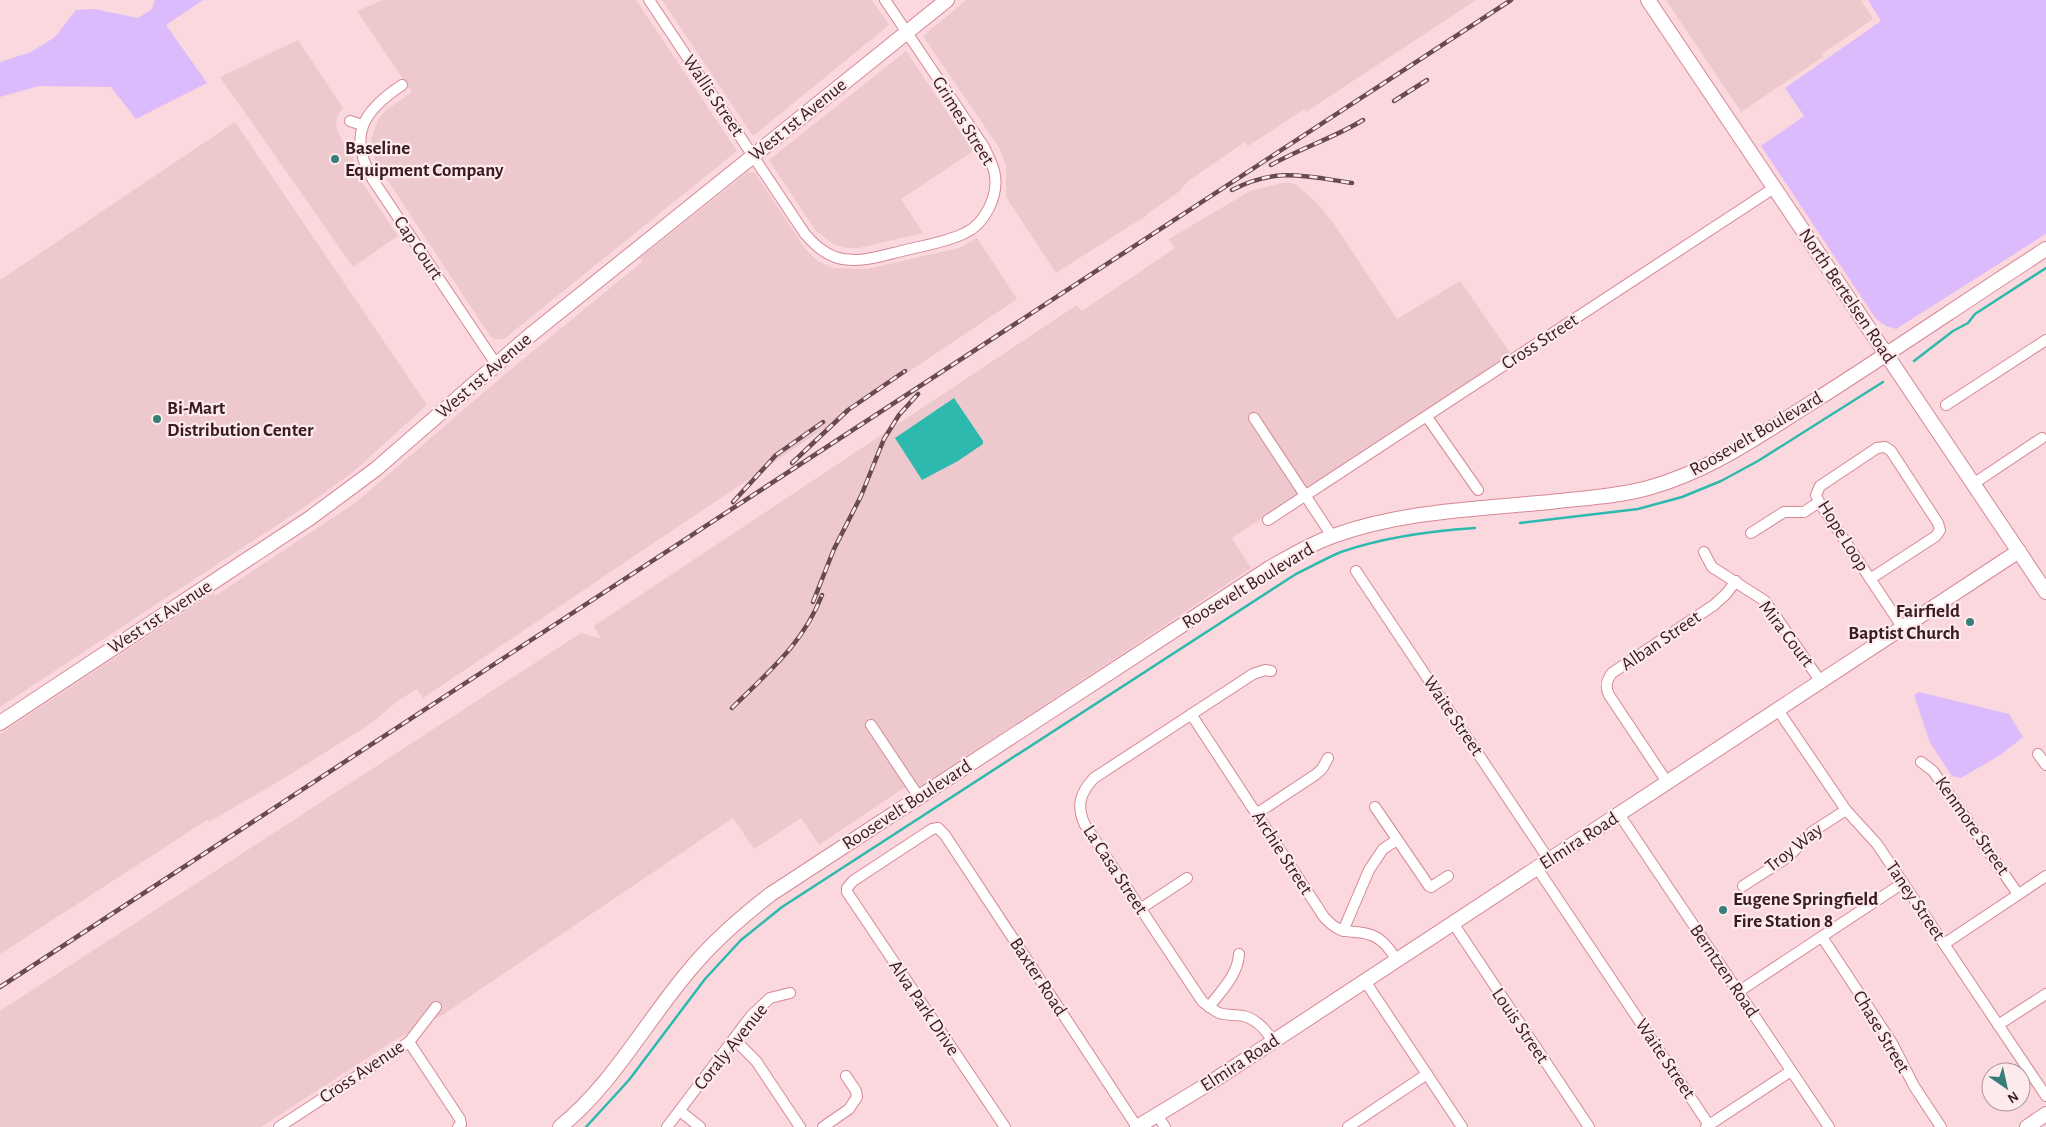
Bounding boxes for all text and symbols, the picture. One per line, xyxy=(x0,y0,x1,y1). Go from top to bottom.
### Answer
street label: Wallis Street xyxy=(679,52,747,140)
street label: Grimes Street xyxy=(928,73,998,169)
street label: West 1st Avenue xyxy=(746,75,850,165)
place label: Baseline Equipment Company xyxy=(345,139,504,180)
marker: Baseline Equipment Company xyxy=(329,153,341,165)
street label: Cap Court xyxy=(390,213,446,283)
street label: North Bertelsen Road xyxy=(1795,225,1899,367)
street label: Cross Street xyxy=(1498,310,1582,374)
street label: West 1st Avenue xyxy=(433,330,535,422)
street label: Roosevelt Boulevard xyxy=(1687,388,1826,480)
place label: Bi-Mart Distribution Center xyxy=(167,399,314,440)
marker: Bi-Mart Distribution Center xyxy=(151,413,163,425)
street label: Hope Loop xyxy=(1814,497,1872,575)
street label: Roosevelt Boulevard xyxy=(1179,539,1317,633)
street label: West 1st Avenue xyxy=(105,577,215,657)
street label: Mira Court xyxy=(1755,597,1817,671)
place label: Fairfield Baptist Church xyxy=(1848,602,1960,643)
street label: Alban Street xyxy=(1618,607,1704,675)
marker: Fairfield Baptist Church xyxy=(1964,616,1976,628)
street label: Waite Street xyxy=(1419,673,1487,759)
street label: Roosevelt Boulevard xyxy=(839,756,975,854)
street label: Kenmore Street xyxy=(1931,773,2013,879)
street label: Archie Street xyxy=(1248,808,1316,898)
street label: Elmira Road xyxy=(1536,809,1622,873)
street label: Troy Way xyxy=(1762,820,1826,876)
street label: La Casa Street xyxy=(1079,822,1151,918)
street label: Taney Street xyxy=(1882,858,1948,944)
place label: Eugene Springfield Fire Station 8 xyxy=(1733,890,1878,931)
marker: Eugene Springfield Fire Station 8 xyxy=(1717,904,1729,916)
street label: Berntzen Road xyxy=(1686,921,1762,1021)
street label: Baxter Road xyxy=(1006,935,1070,1020)
street label: Alva Park Drive xyxy=(885,957,963,1059)
street label: Louis Street xyxy=(1488,985,1552,1067)
street label: Chase Street xyxy=(1849,988,1913,1076)
street label: Coraly Avenue xyxy=(691,1000,771,1094)
street label: Waite Street xyxy=(1631,1016,1699,1102)
street label: Elmira Road xyxy=(1197,1031,1283,1095)
street label: Cross Avenue xyxy=(316,1037,408,1107)
north arrow xyxy=(1981,1062,2031,1112)
text: N xyxy=(2005,1088,2021,1105)

